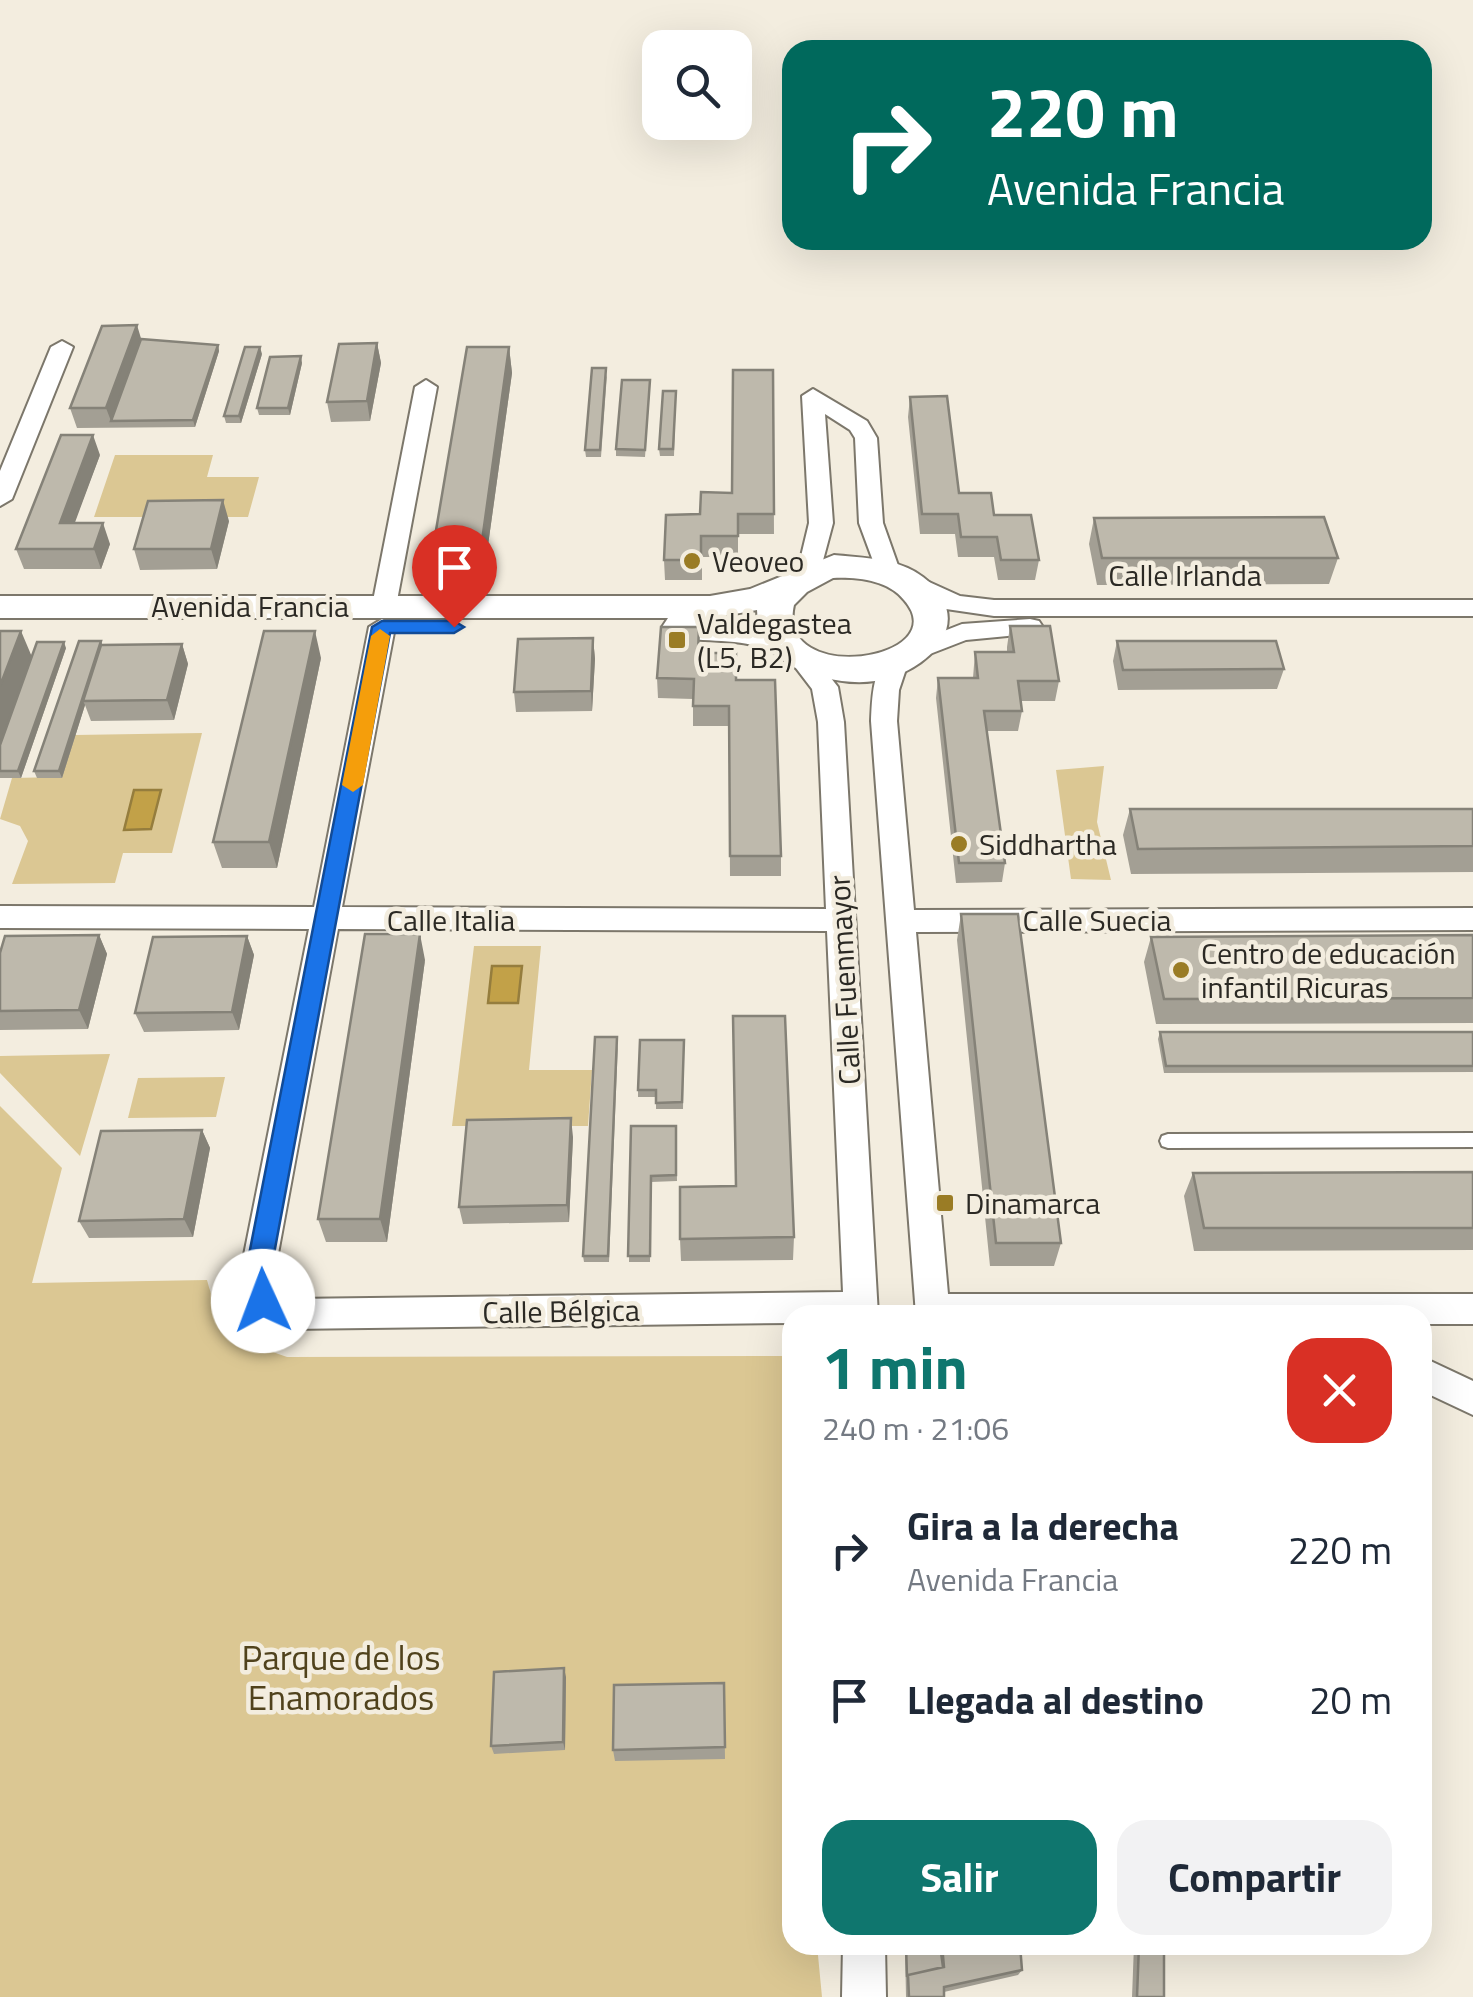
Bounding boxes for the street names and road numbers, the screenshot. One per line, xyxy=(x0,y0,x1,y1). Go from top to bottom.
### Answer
street label: Calle Irlanda xyxy=(1108,552,1262,598)
street label: Avenida Francia xyxy=(151,583,349,629)
street label: Calle Fuenmayor xyxy=(816,874,872,1086)
street label: Calle Italia xyxy=(387,897,515,943)
street label: Calle Suecia xyxy=(1023,897,1171,943)
street label: Calle Bélgica xyxy=(482,1287,640,1335)

